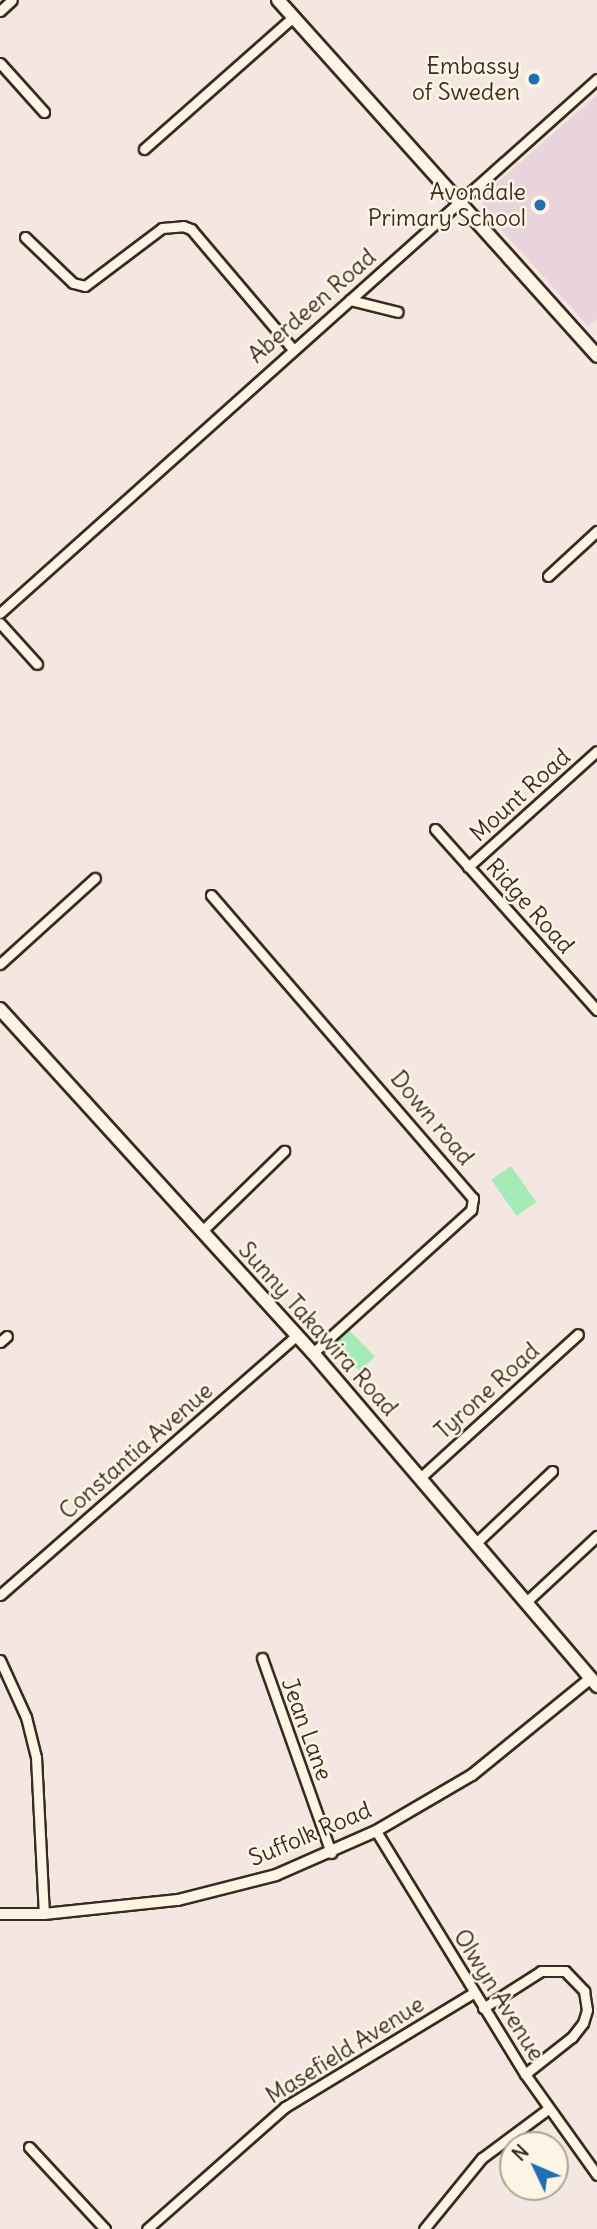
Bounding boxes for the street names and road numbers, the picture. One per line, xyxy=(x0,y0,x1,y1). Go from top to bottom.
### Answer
street label: Aberdeen Road xyxy=(243,243,381,369)
street label: Mount Road xyxy=(464,743,576,847)
street label: Ridge Road xyxy=(480,853,580,959)
street label: Down road xyxy=(385,1065,479,1171)
street label: Sunny Takawira Road xyxy=(233,1236,403,1422)
street label: Tyrone Road xyxy=(429,1337,545,1445)
street label: Constantia Avenue xyxy=(54,1377,218,1525)
street label: Jean Lane xyxy=(276,1674,338,1784)
street label: Suffolk Road xyxy=(245,1796,375,1872)
street label: Olwyn Avenue xyxy=(448,1924,550,2066)
street label: Masefield Avenue xyxy=(261,1990,429,2110)

